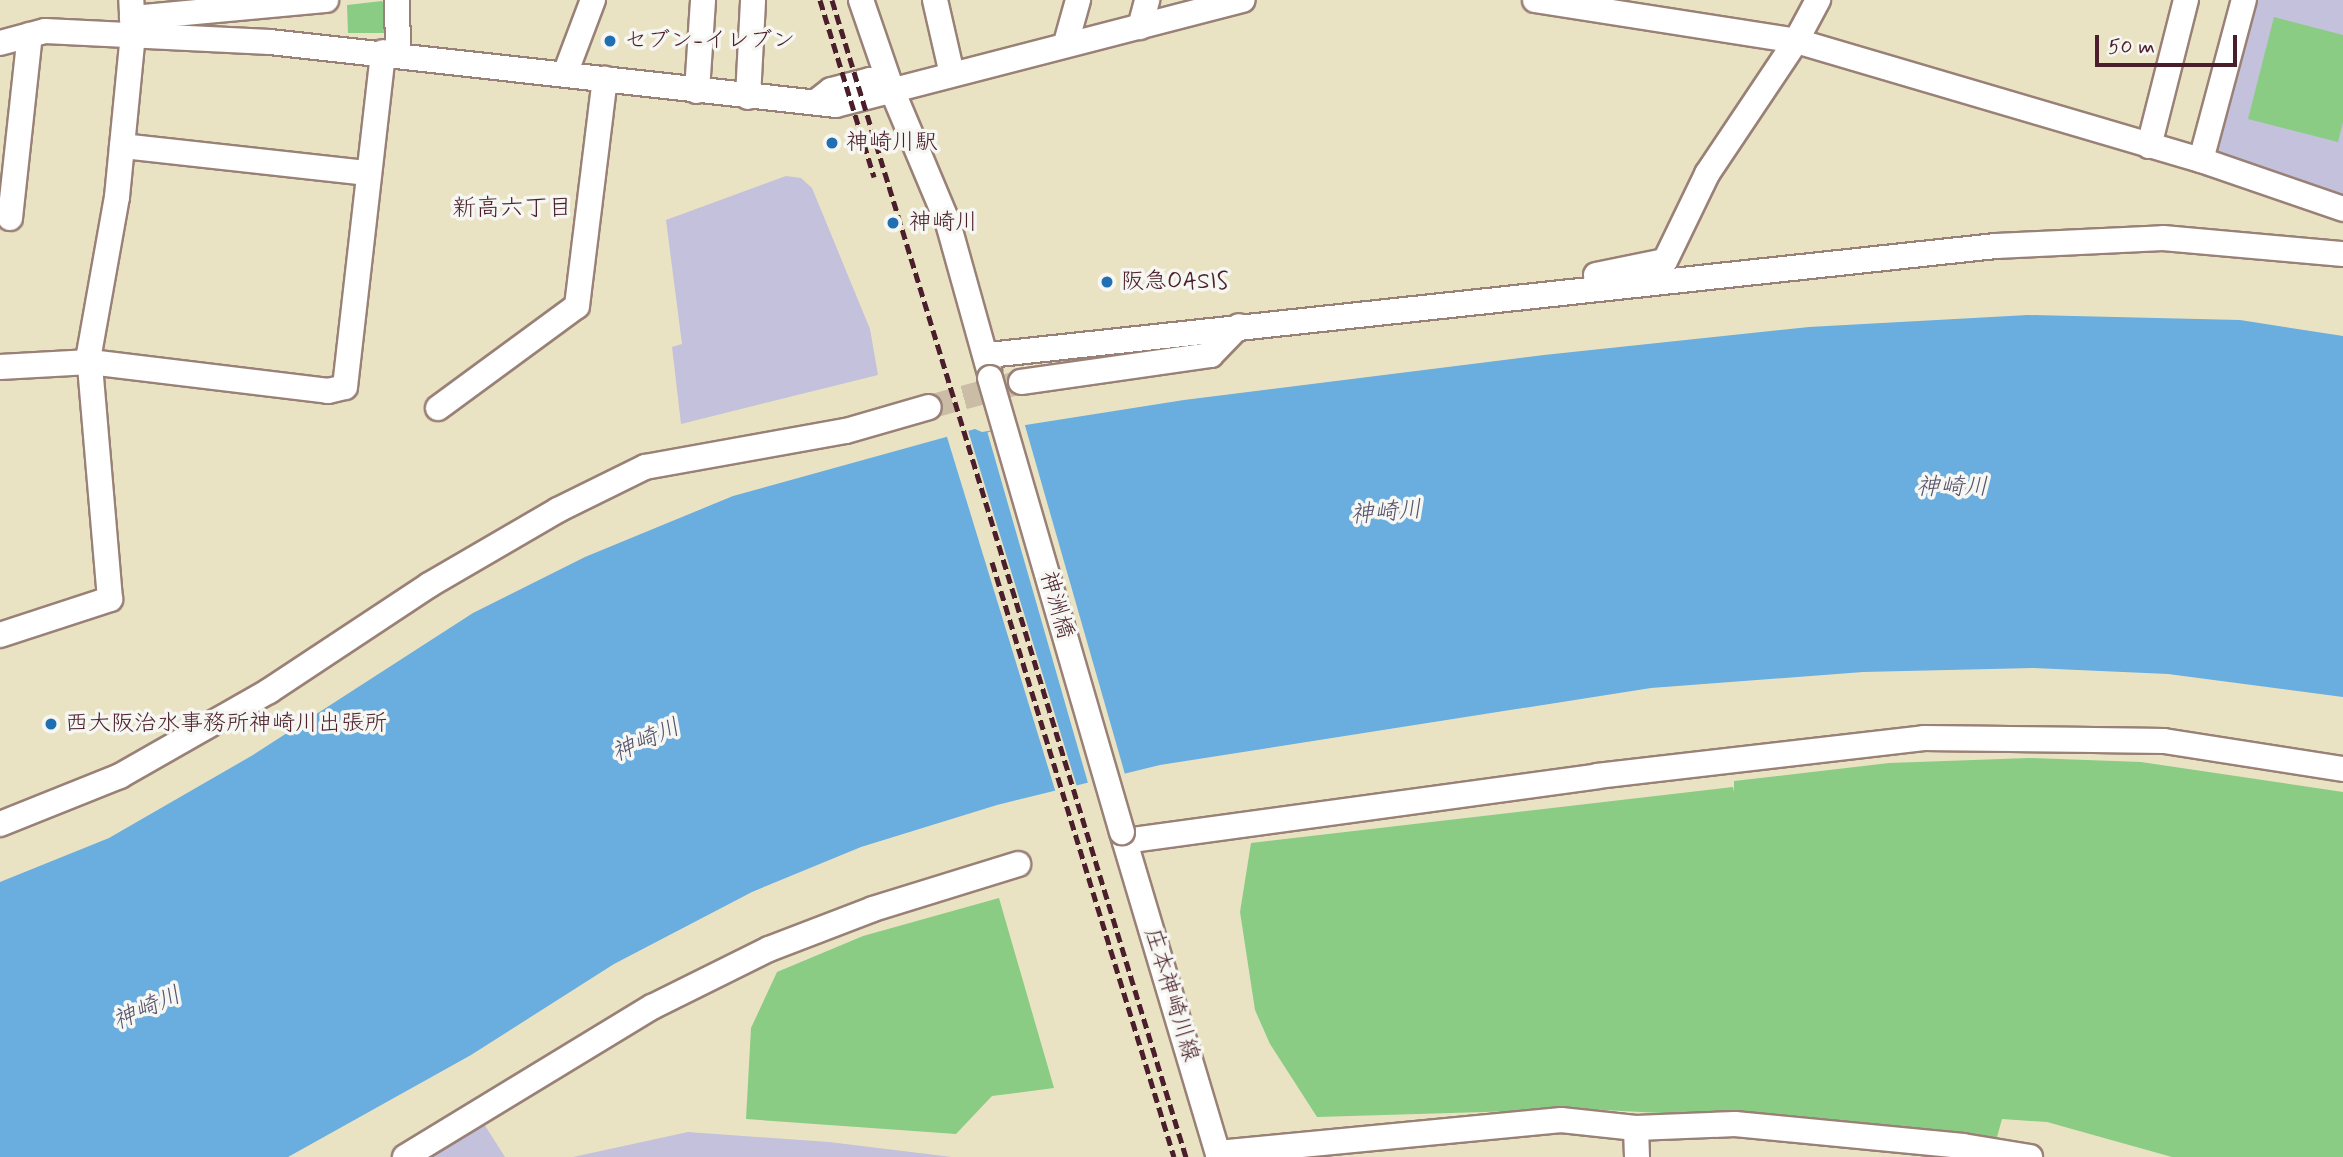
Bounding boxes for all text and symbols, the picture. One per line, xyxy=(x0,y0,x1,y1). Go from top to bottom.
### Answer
scale bar xyxy=(2098,21,2240,65)
place label: セブン-イレブン xyxy=(624,27,795,55)
marker: セブン-イレブン xyxy=(602,33,618,49)
text: 50 m xyxy=(2108,33,2155,61)
place label: 神崎川駅 xyxy=(846,129,938,157)
marker: 神崎川駅 xyxy=(824,135,840,151)
district label: 新高六丁目 xyxy=(452,195,572,223)
place label: 神崎川 xyxy=(909,209,978,237)
marker: 神崎川 xyxy=(883,213,903,233)
place label: 阪急OASIS xyxy=(1121,268,1228,296)
marker: 阪急OASIS xyxy=(1099,274,1115,290)
water label: 神崎川 xyxy=(1916,474,1988,502)
water label: 神崎川 xyxy=(1349,496,1423,530)
street label: 神洲橋 xyxy=(1033,568,1079,642)
place label: 西大阪治水事務所神崎川出張所 xyxy=(65,710,387,738)
water label: 神崎川 xyxy=(607,713,685,769)
marker: 西大阪治水事務所神崎川出張所 xyxy=(43,716,59,732)
street label: 庄本神崎川線 xyxy=(1138,925,1204,1065)
water label: 神崎川 xyxy=(108,981,186,1037)

